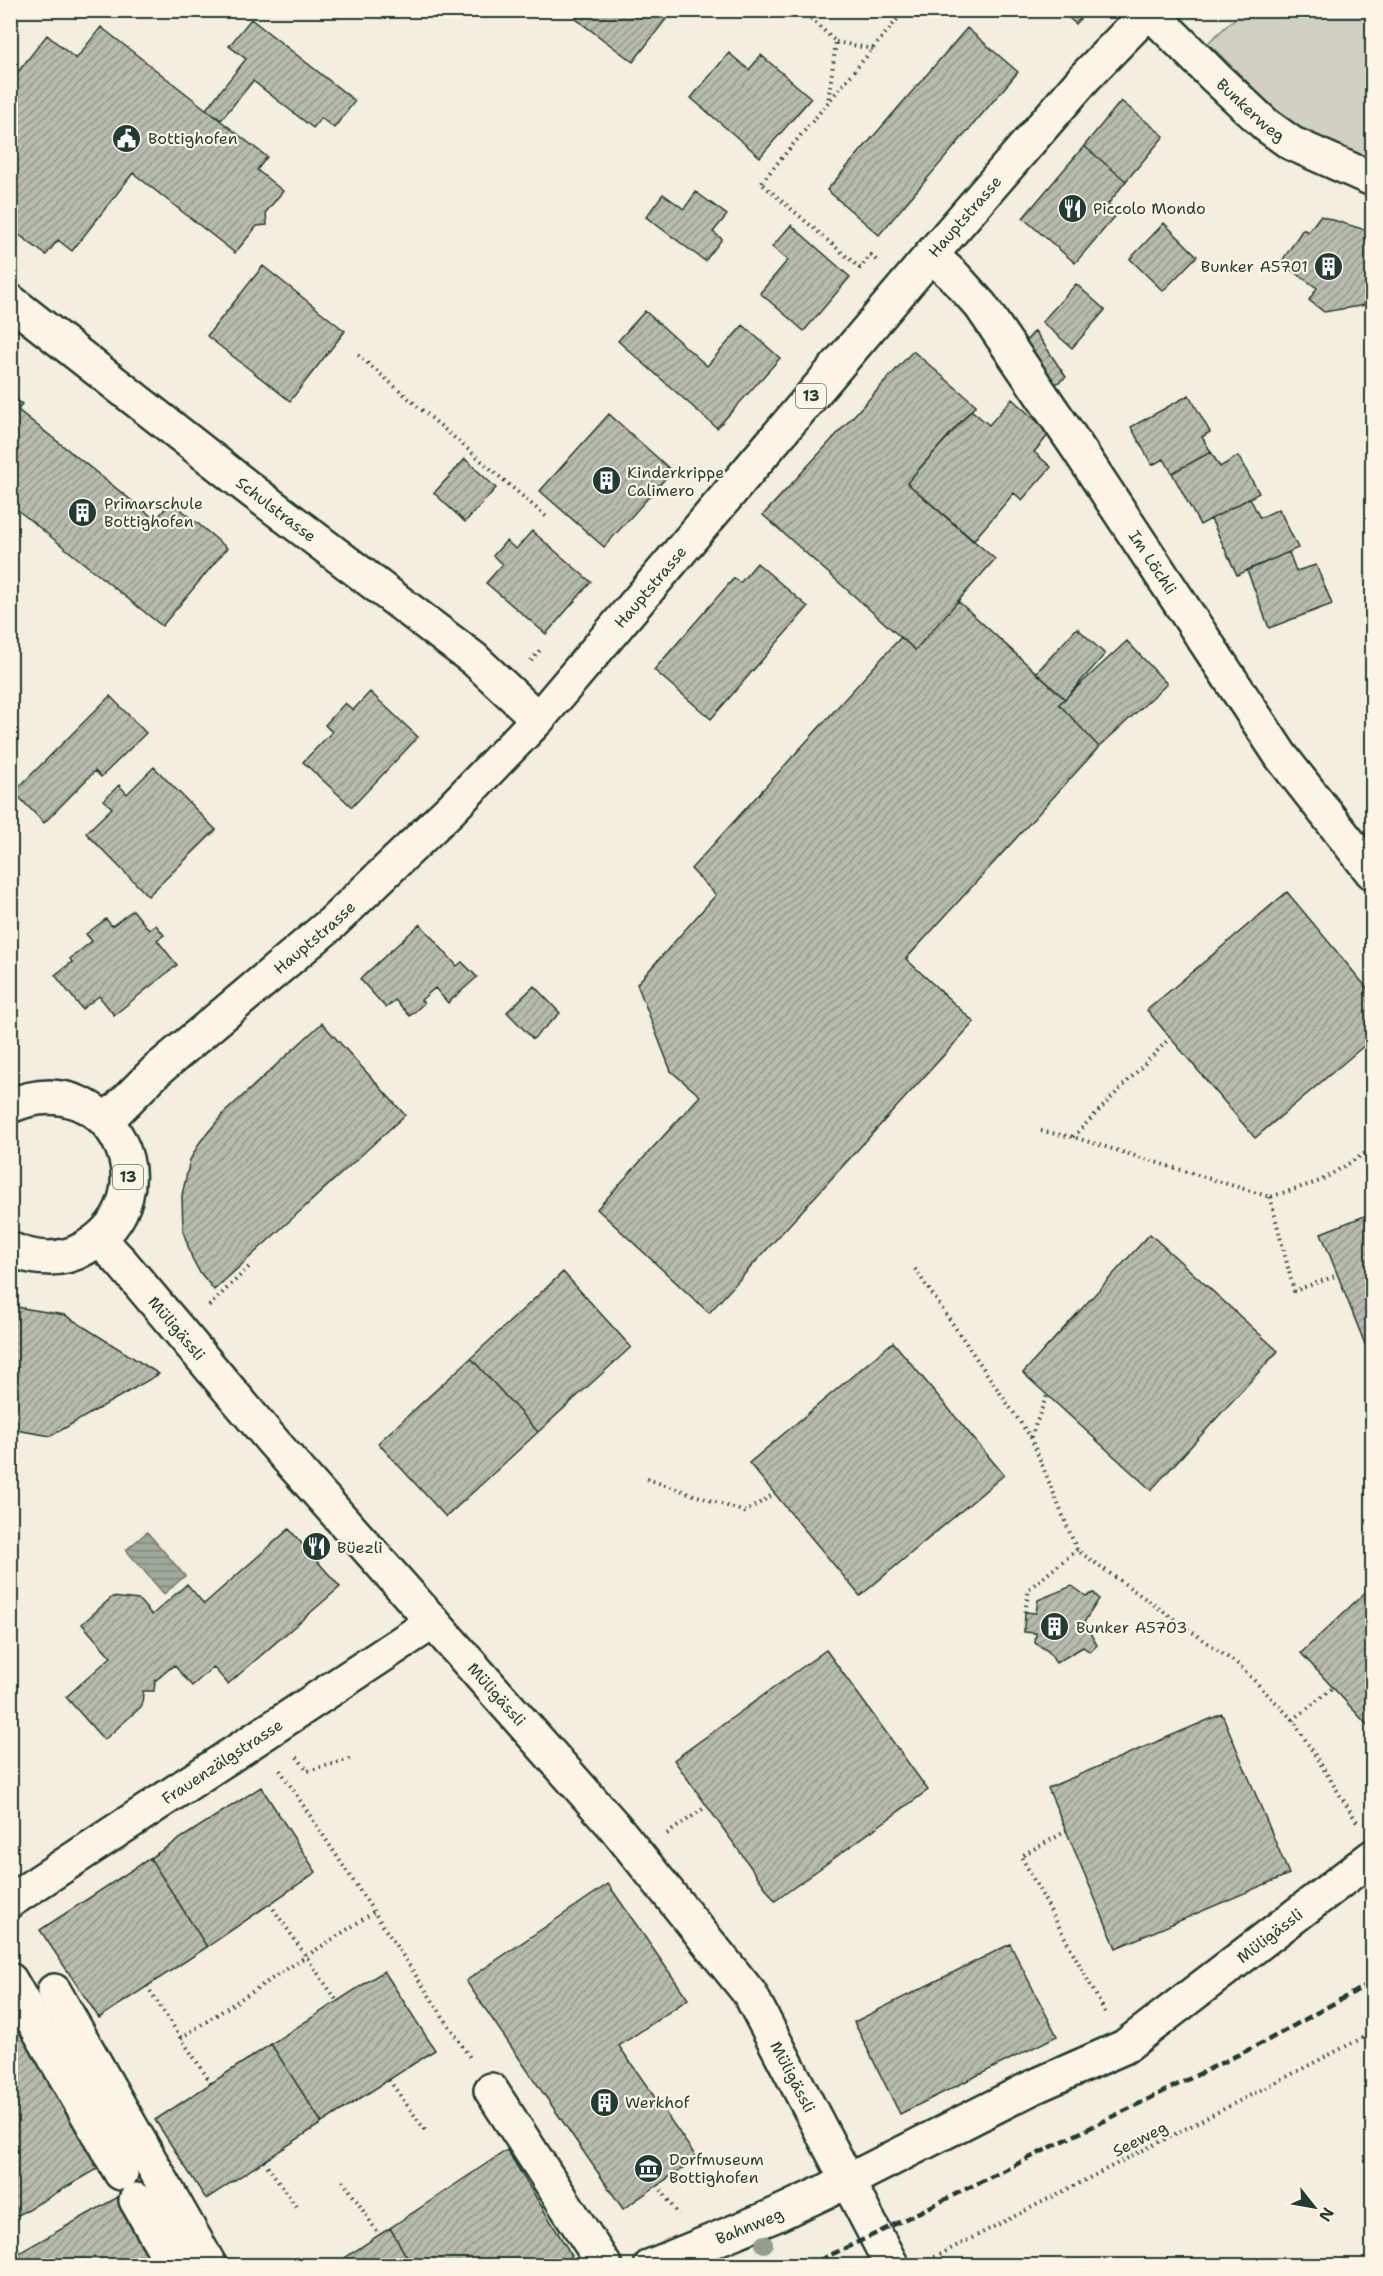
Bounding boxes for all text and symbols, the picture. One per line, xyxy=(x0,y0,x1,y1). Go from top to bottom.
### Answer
street label: Bunkerweg xyxy=(1212,73,1290,146)
public building icon: Bottighofen xyxy=(111,122,143,154)
place label: Bottighofen xyxy=(148,128,238,149)
street label: Hauptstrasse xyxy=(923,171,1006,262)
restaurant icon: Piccolo Mondo xyxy=(1056,192,1088,224)
place label: Piccolo Mondo xyxy=(1093,198,1206,219)
building icon: Bunker A5701 xyxy=(1313,250,1345,282)
place label: Bunker A5701 xyxy=(1201,256,1308,277)
road number: 13 xyxy=(796,384,826,408)
place label: Kinderkrippe Calimero xyxy=(627,462,724,501)
building icon: Kinderkrippe Calimero xyxy=(590,465,622,497)
street label: Schulstrasse xyxy=(232,472,321,546)
place label: Primarschule Bottighofen xyxy=(104,493,203,532)
building icon: Primarschule Bottighofen xyxy=(67,496,99,528)
street label: Im Löchli xyxy=(1124,526,1182,598)
street label: Hauptstrasse xyxy=(609,541,691,632)
street label: Hauptstrasse xyxy=(269,896,360,978)
road number: 13 xyxy=(113,1165,143,1189)
street label: Müligässli xyxy=(144,1291,210,1365)
restaurant icon: Büezli xyxy=(300,1531,332,1563)
place label: Büezli xyxy=(337,1537,383,1558)
building icon: Bunker A5703 xyxy=(1039,1611,1071,1643)
place label: Bunker A5703 xyxy=(1076,1617,1187,1638)
street label: Müligässli xyxy=(463,1658,531,1730)
street label: Frauenzälgstrasse xyxy=(158,1714,287,1809)
street label: Müligässli xyxy=(1232,1903,1307,1967)
street label: Müligässli xyxy=(766,2037,821,2116)
building icon: Werkhof xyxy=(588,2086,620,2118)
place label: Werkhof xyxy=(625,2092,691,2113)
street label: Seeweg xyxy=(1109,2116,1171,2162)
place label: Dorfmuseum Bottighofen xyxy=(669,2149,764,2188)
museum icon: Dorfmuseum Bottighofen xyxy=(632,2152,664,2184)
north arrow xyxy=(1284,2177,1344,2237)
street label: Bahnweg xyxy=(712,2202,786,2249)
text: N xyxy=(1314,2204,1339,2225)

